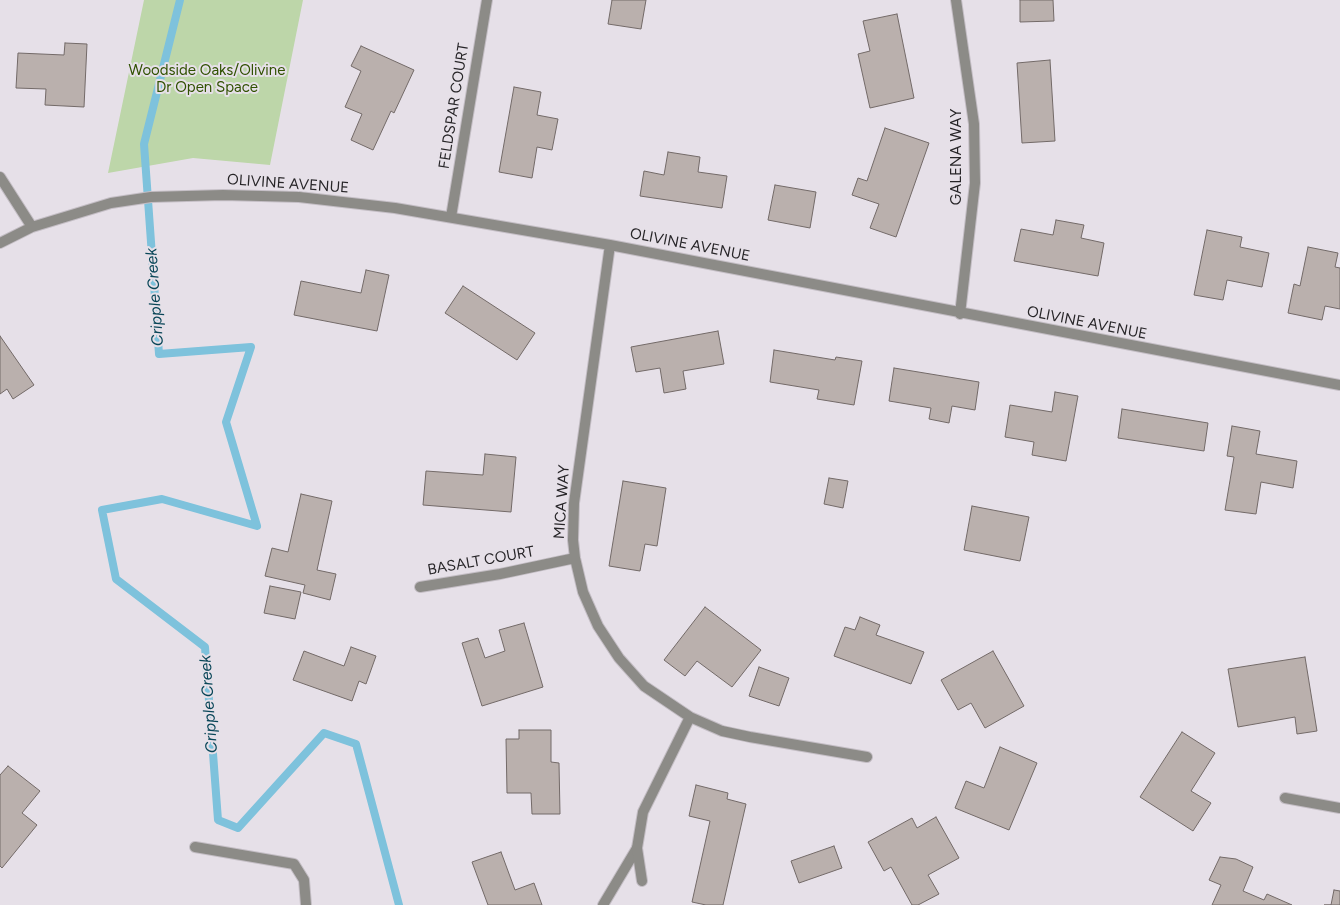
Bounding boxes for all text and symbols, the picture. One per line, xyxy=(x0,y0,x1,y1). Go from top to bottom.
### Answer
street label: FELDSPAR COURT xyxy=(435,42,473,170)
park label: Woodside Oaks/Olivine Dr Open Space xyxy=(129,62,285,97)
street label: GALENA WAY xyxy=(948,109,966,205)
street label: OLIVINE AVENUE xyxy=(227,171,349,197)
street label: OLIVINE AVENUE xyxy=(628,225,752,265)
water label: Cripple Creek xyxy=(142,247,168,347)
street label: OLIVINE AVENUE xyxy=(1025,303,1149,343)
street label: MICA WAY xyxy=(550,464,574,540)
street label: BASALT COURT xyxy=(426,543,536,579)
water label: Cripple Creek xyxy=(196,654,222,754)

